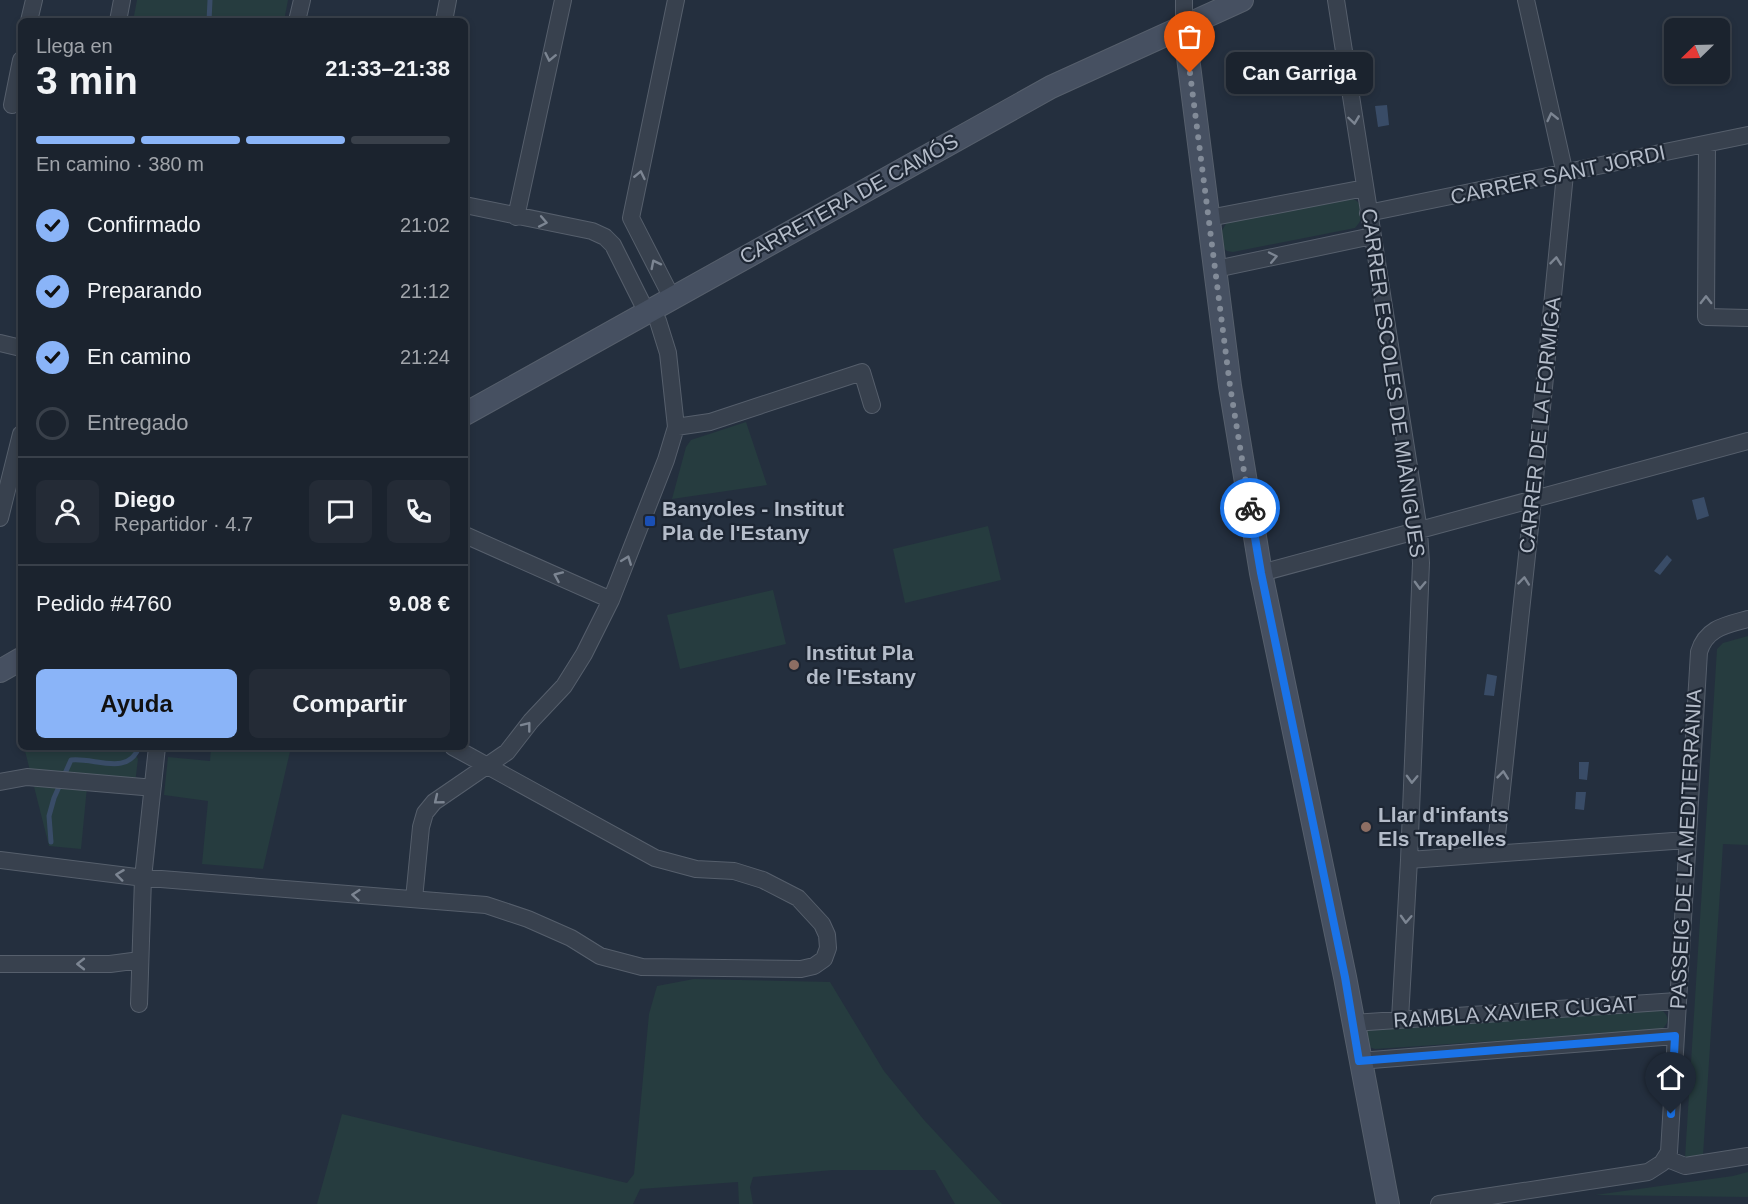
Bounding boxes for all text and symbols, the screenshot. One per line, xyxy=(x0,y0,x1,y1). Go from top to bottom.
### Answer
pin xyxy=(1164,11,1215,73)
north arrow xyxy=(1664,18,1730,84)
map controls xyxy=(1664,18,1730,84)
icon: bag xyxy=(1173,20,1206,53)
text: Llega en xyxy=(36,35,113,57)
one-way arrow xyxy=(545,52,558,62)
callout: Can Garriga xyxy=(1226,52,1373,94)
text: 21:33–21:38 xyxy=(325,56,450,81)
text: 3 min xyxy=(36,59,138,102)
text: Can Garriga xyxy=(1242,62,1357,84)
one-way arrow xyxy=(1546,112,1559,122)
one-way arrow xyxy=(1348,116,1360,125)
street label: CARRETERA DE CAMÓS xyxy=(736,129,962,268)
street label: CARRER SANT JORDI xyxy=(1448,140,1667,209)
text: En camino · 380 m xyxy=(36,153,204,175)
one-way arrow xyxy=(633,170,646,180)
street label: CARRER ESCOLES DE MIÀNIGUES xyxy=(1358,207,1429,559)
icon: check xyxy=(36,209,69,242)
text: Confirmado xyxy=(87,212,201,237)
text: 21:02 xyxy=(400,214,450,236)
one-way arrow xyxy=(537,215,547,228)
one-way arrow xyxy=(1268,251,1278,264)
one-way arrow xyxy=(1549,257,1562,266)
one-way arrow xyxy=(651,260,662,271)
icon: check xyxy=(36,275,69,308)
text: Preparando xyxy=(87,278,202,303)
text: 21:12 xyxy=(400,280,450,302)
street label: CARRER DE LA FORMIGA xyxy=(1515,296,1564,554)
one-way arrow xyxy=(1700,296,1712,305)
icon: check xyxy=(36,341,69,374)
text: En camino xyxy=(87,344,191,369)
text: 21:24 xyxy=(400,346,450,368)
text: Entregado xyxy=(87,410,189,435)
courier xyxy=(1220,478,1280,538)
button: person xyxy=(36,480,99,543)
button: chat xyxy=(309,480,372,543)
button: phone xyxy=(387,480,450,543)
text: Diego xyxy=(114,487,175,512)
icon: bike xyxy=(1234,492,1267,525)
place label: Banyoles - Institut Pla de l'Estany xyxy=(662,497,844,544)
text: Repartidor · 4.7 xyxy=(114,513,253,535)
marker: Banyoles - Institut Pla de l'Estany xyxy=(643,514,657,528)
one-way arrow xyxy=(620,555,632,566)
one-way arrow xyxy=(553,571,564,583)
one-way arrow xyxy=(1517,576,1530,585)
one-way arrow xyxy=(1413,580,1426,589)
text: Pedido #4760 xyxy=(36,591,172,616)
text: 9.08 € xyxy=(389,591,450,616)
place label: Institut Pla de l'Estany xyxy=(806,641,916,688)
marker: Institut Pla de l'Estany xyxy=(787,658,801,672)
button: Ayuda xyxy=(36,669,237,738)
button: Compartir xyxy=(249,669,450,738)
street label: PASSEIG DE LA MEDITERRÀNIA xyxy=(1666,688,1705,1010)
one-way arrow xyxy=(520,722,531,733)
one-way arrow xyxy=(1496,770,1509,779)
one-way arrow xyxy=(1406,775,1419,784)
one-way arrow xyxy=(434,792,445,803)
place label: Llar d'infants Els Trapelles xyxy=(1378,803,1509,850)
marker: Llar d'infants Els Trapelles xyxy=(1359,820,1373,834)
one-way arrow xyxy=(115,870,124,882)
one-way arrow xyxy=(351,888,360,901)
one-way arrow xyxy=(1399,914,1412,923)
one-way arrow xyxy=(77,958,86,970)
street label: RAMBLA XAVIER CUGAT xyxy=(1392,991,1638,1031)
pin xyxy=(1645,1052,1696,1114)
icon: home xyxy=(1654,1061,1687,1094)

